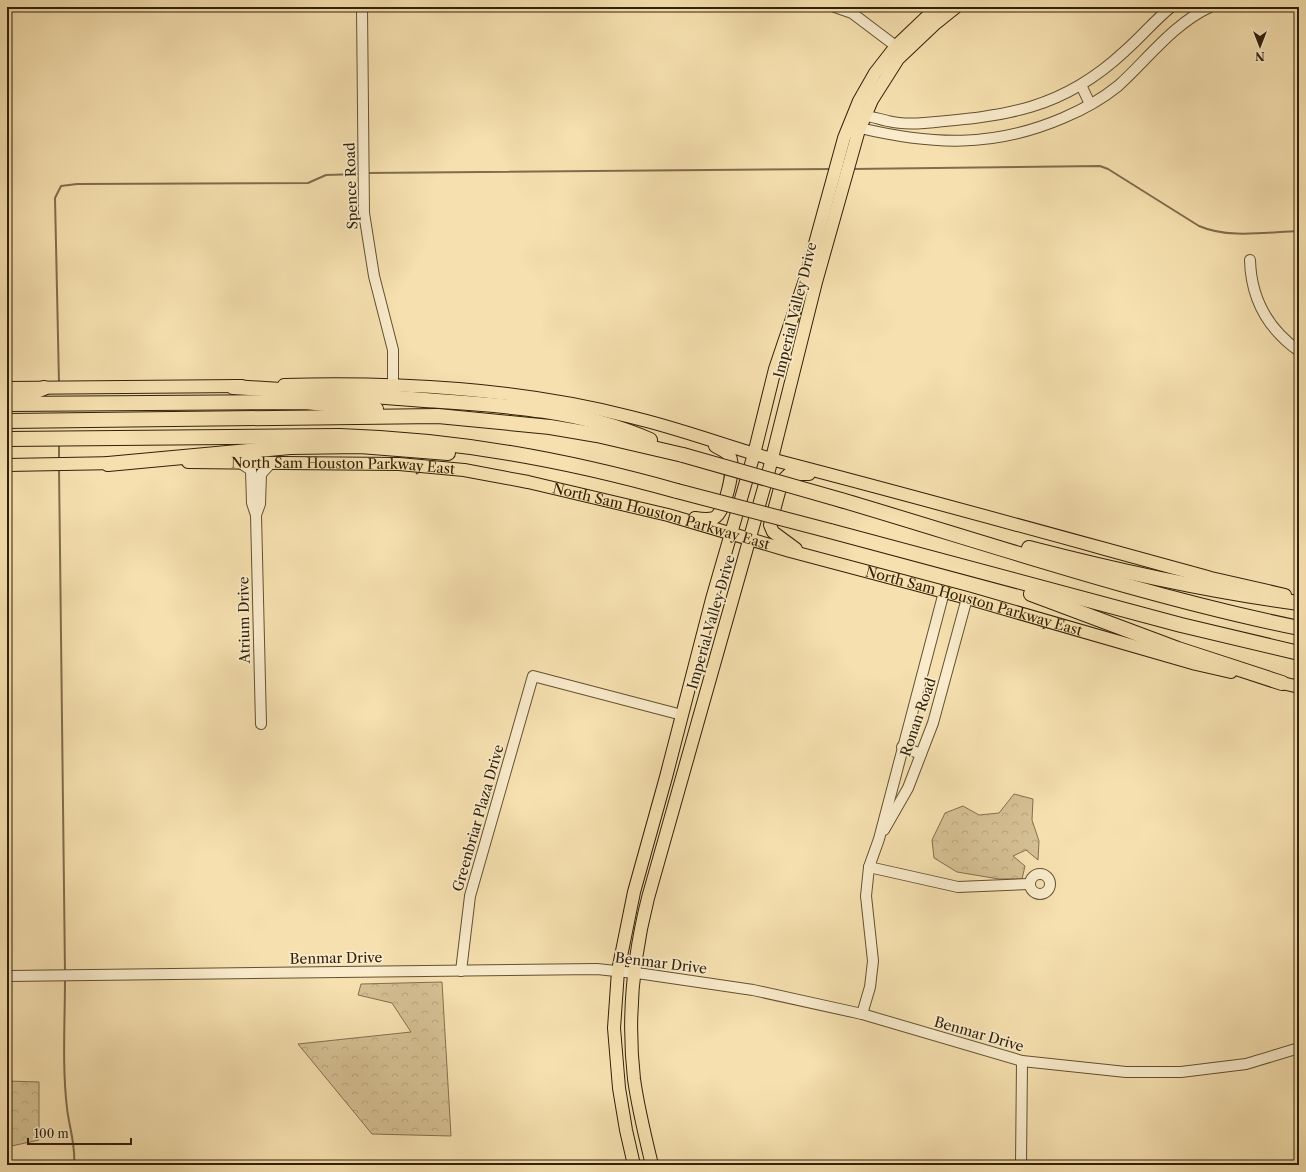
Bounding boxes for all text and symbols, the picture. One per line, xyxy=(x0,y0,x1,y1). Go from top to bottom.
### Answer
north arrow xyxy=(1240,26,1280,66)
text: N xyxy=(1255,49,1265,63)
street label: Spence Road xyxy=(340,142,362,230)
street label: Imperial Valley Drive xyxy=(769,240,821,380)
street label: North Sam Houston Parkway East xyxy=(231,453,456,478)
street label: North Sam Houston Parkway East xyxy=(551,479,772,554)
street label: Imperial Valley Drive xyxy=(683,552,739,691)
street label: North Sam Houston Parkway East xyxy=(864,562,1084,640)
street label: Atrium Drive xyxy=(234,576,254,665)
street label: Ronan Road xyxy=(896,675,940,759)
street label: Greenbriar Plaza Drive xyxy=(448,742,508,894)
street label: Benmar Drive xyxy=(290,948,383,968)
street label: Benmar Drive xyxy=(614,948,708,978)
street label: Benmar Drive xyxy=(932,1013,1026,1055)
scale bar xyxy=(28,1120,131,1146)
text: 100 m xyxy=(34,1126,69,1141)

